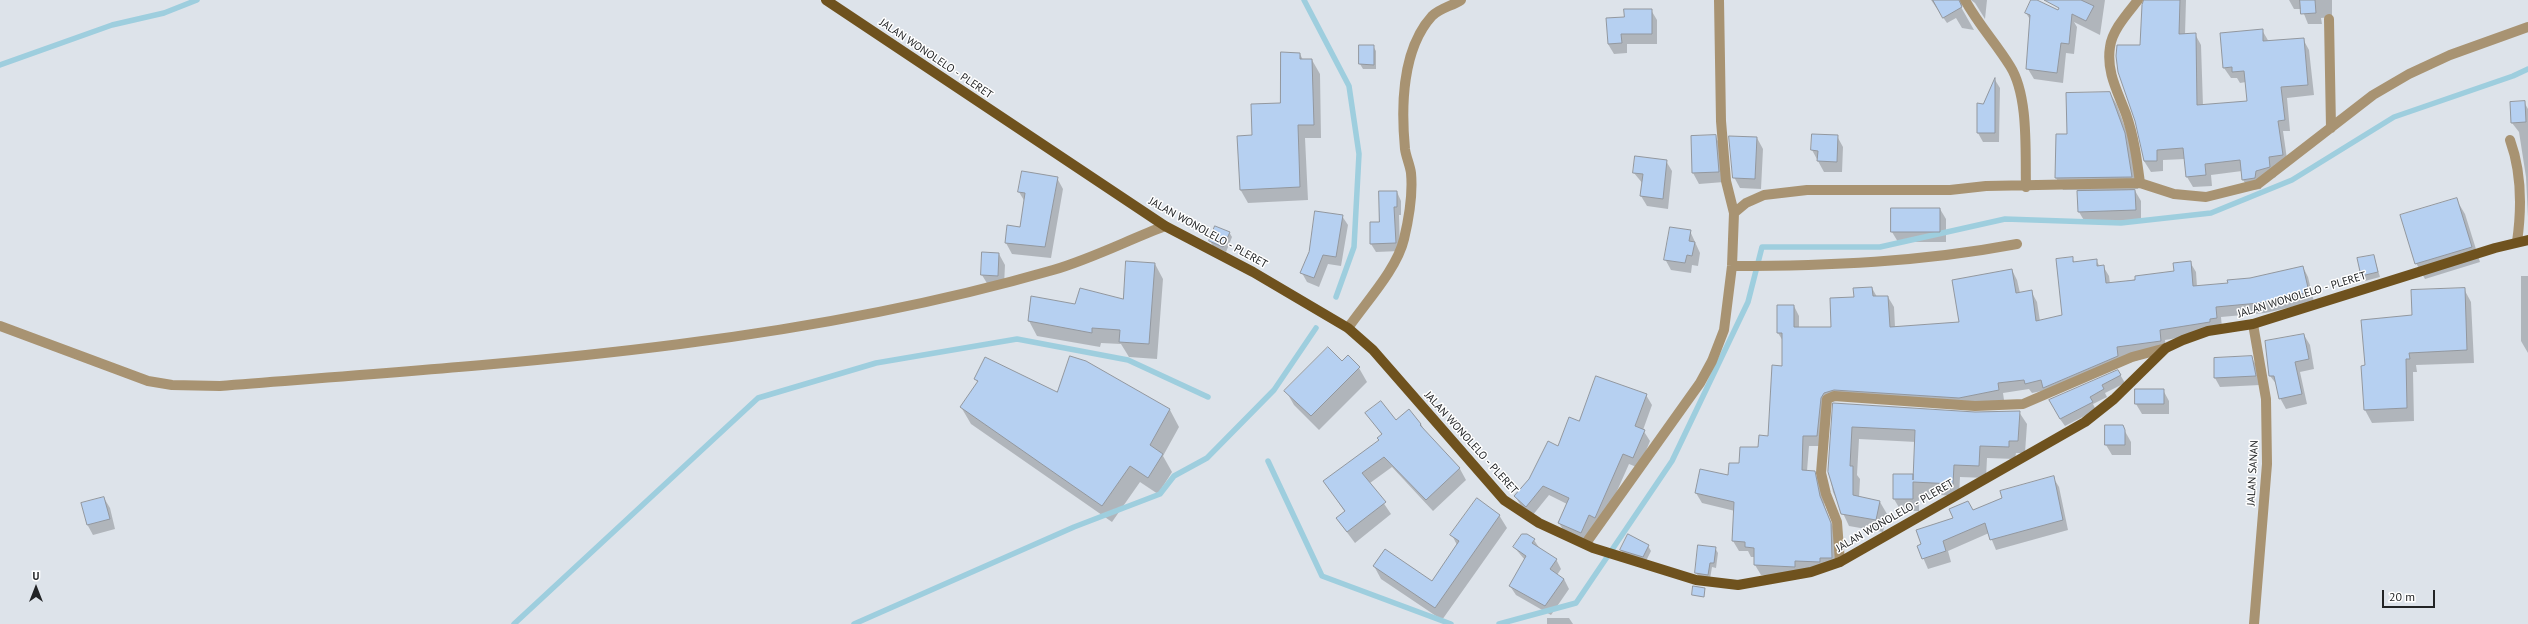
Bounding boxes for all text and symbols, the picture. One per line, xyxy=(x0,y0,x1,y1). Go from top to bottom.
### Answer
street label: JALAN WONOLELO - PLERET xyxy=(877,16,995,102)
street label: JALAN WONOLELO - PLERET xyxy=(1146,195,1270,271)
street label: JALAN WONOLELO - PLERET xyxy=(2236,269,2368,321)
street label: JALAN WONOLELO - PLERET xyxy=(1421,389,1521,497)
street label: JALAN SANAN xyxy=(2245,440,2261,506)
street label: JALAN WONOLELO - PLERET xyxy=(1834,477,1956,555)
north arrow xyxy=(16,568,56,608)
text: U xyxy=(33,569,39,583)
scale bar xyxy=(2384,582,2437,608)
text: 20 m xyxy=(2389,589,2415,604)

